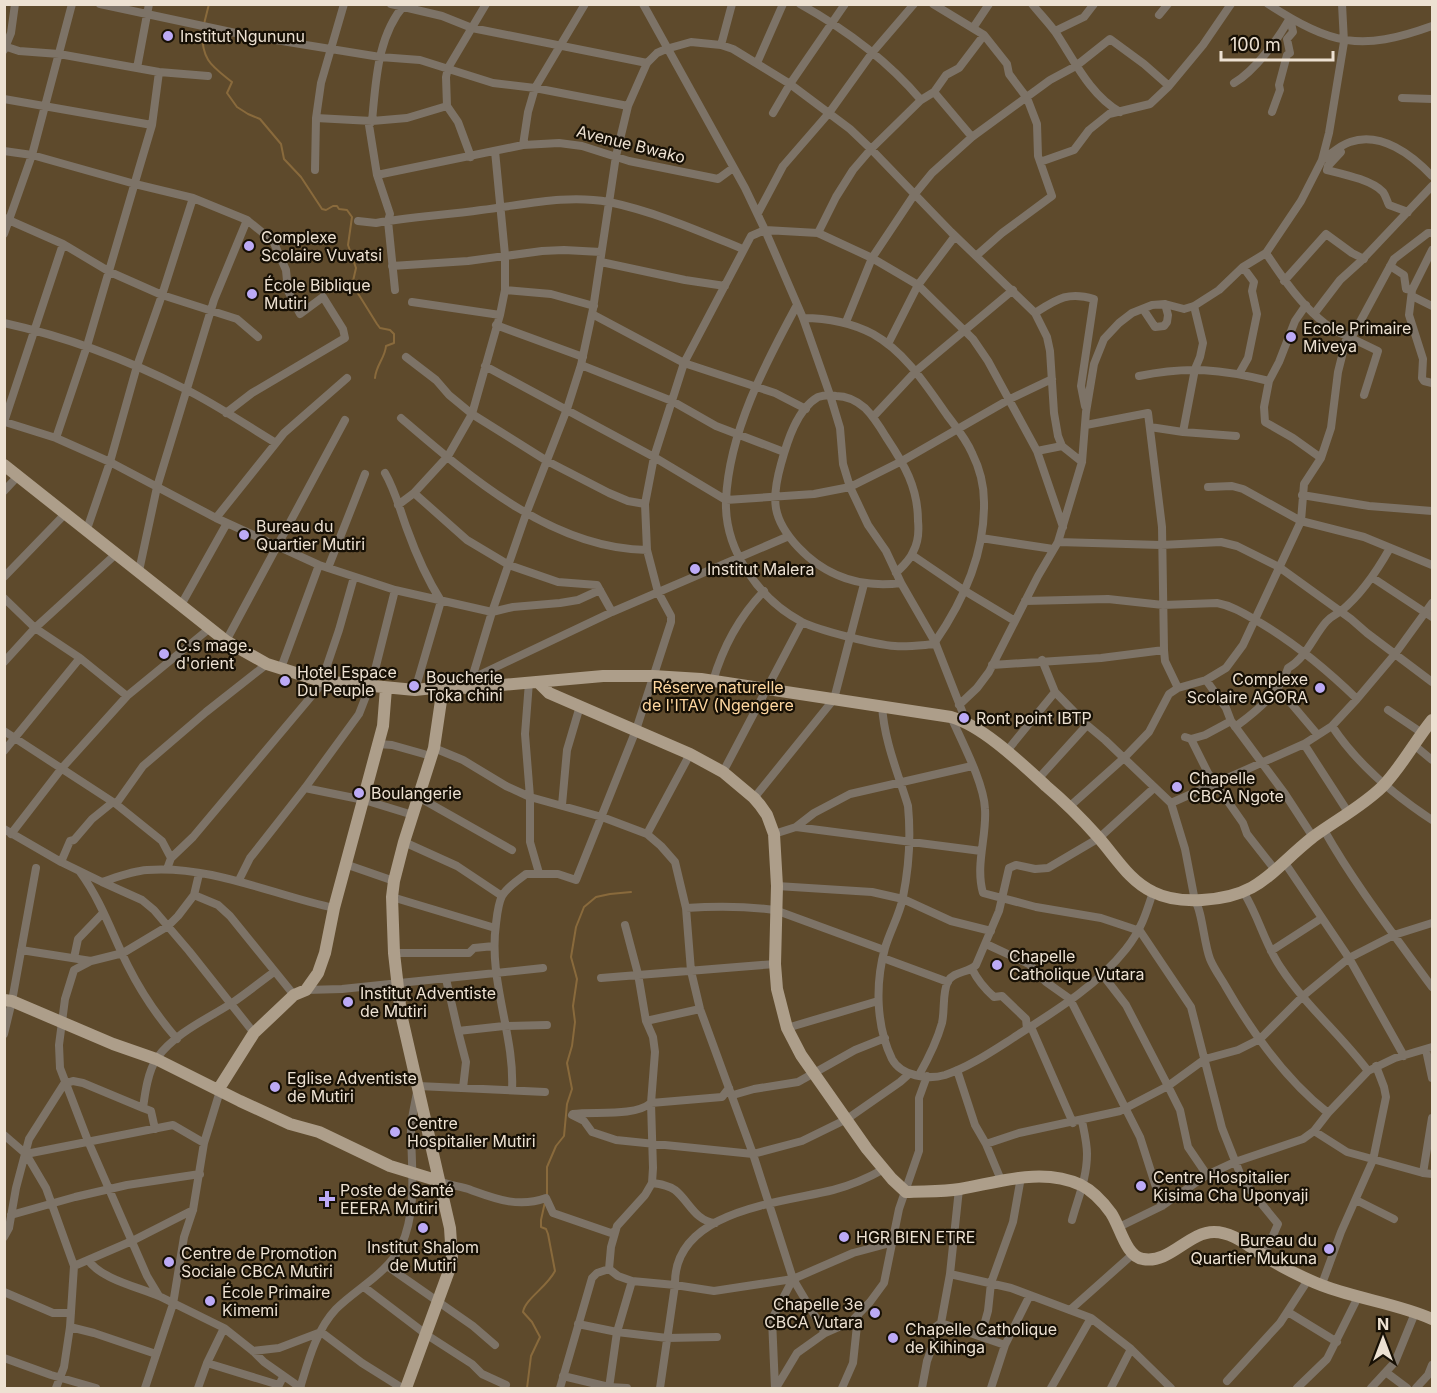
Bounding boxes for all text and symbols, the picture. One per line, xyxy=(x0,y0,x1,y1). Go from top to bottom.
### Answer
scale bar xyxy=(1221,24,1334,62)
place label: Institut Ngununu xyxy=(180,26,305,46)
marker: Institut Ngununu xyxy=(161,29,175,43)
text: 100 m xyxy=(1230,34,1281,55)
street label: Avenue Bwako xyxy=(575,121,687,167)
place label: Complexe Scolaire Vuvatsi xyxy=(261,227,382,265)
marker: Complexe Scolaire Vuvatsi xyxy=(242,239,256,253)
place label: École Biblique Mutiri xyxy=(264,275,371,313)
marker: École Biblique Mutiri xyxy=(245,287,259,301)
place label: Ecole Primaire Miveya xyxy=(1303,318,1411,356)
marker: Ecole Primaire Miveya xyxy=(1284,330,1298,344)
place label: Bureau du Quartier Mutiri xyxy=(256,516,365,554)
marker: Bureau du Quartier Mutiri xyxy=(237,528,251,542)
place label: Institut Malera xyxy=(707,559,814,579)
marker: Institut Malera xyxy=(688,562,702,576)
place label: C.s mage. d'orient xyxy=(176,635,252,673)
marker: C.s mage. d'orient xyxy=(157,647,171,661)
place label: Hotel Espace Du Peuple xyxy=(297,662,397,700)
place label: Boucherie Toka chini xyxy=(426,667,503,705)
place label: Complexe Scolaire AGORA xyxy=(1187,669,1308,707)
marker: Hotel Espace Du Peuple xyxy=(278,674,292,688)
park label: Réserve naturelle de l'ITAV (Ngengere xyxy=(642,677,794,715)
marker: Boucherie Toka chini xyxy=(407,679,421,693)
marker: Complexe Scolaire AGORA xyxy=(1313,681,1327,695)
place label: Ront point IBTP xyxy=(976,708,1092,728)
marker: Ront point IBTP xyxy=(957,711,971,725)
place label: Chapelle CBCA Ngote xyxy=(1189,768,1284,806)
marker: Chapelle CBCA Ngote xyxy=(1170,780,1184,794)
place label: Boulangerie xyxy=(371,783,461,803)
marker: Boulangerie xyxy=(352,786,366,800)
place label: Chapelle Catholique Vutara xyxy=(1009,946,1145,984)
marker: Chapelle Catholique Vutara xyxy=(990,958,1004,972)
place label: Institut Adventiste de Mutiri xyxy=(360,983,496,1021)
marker: Institut Adventiste de Mutiri xyxy=(341,995,355,1009)
place label: Eglise Adventiste de Mutiri xyxy=(287,1068,417,1106)
marker: Eglise Adventiste de Mutiri xyxy=(268,1080,282,1094)
place label: Centre Hospitalier Mutiri xyxy=(407,1113,536,1151)
marker: Centre Hospitalier Mutiri xyxy=(388,1125,402,1139)
place label: Centre Hospitalier Kisima Cha Uponyaji xyxy=(1153,1167,1309,1205)
marker: Centre Hospitalier Kisima Cha Uponyaji xyxy=(1134,1179,1148,1193)
place label: Poste de Santé EEERA Mutiri xyxy=(340,1180,454,1218)
marker: Poste de Santé EEERA Mutiri xyxy=(318,1190,336,1208)
marker: Institut Shalom de Mutiri xyxy=(416,1221,430,1235)
place label: HGR BIEN ETRE xyxy=(856,1227,975,1247)
marker: HGR BIEN ETRE xyxy=(837,1230,851,1244)
place label: Bureau du Quartier Mukuna xyxy=(1190,1230,1317,1268)
place label: Institut Shalom de Mutiri xyxy=(367,1237,479,1275)
marker: Bureau du Quartier Mukuna xyxy=(1322,1242,1336,1256)
place label: Centre de Promotion Sociale CBCA Mutiri xyxy=(181,1243,337,1281)
marker: Centre de Promotion Sociale CBCA Mutiri xyxy=(162,1255,176,1269)
place label: École Primaire Kimemi xyxy=(222,1282,330,1320)
marker: École Primaire Kimemi xyxy=(203,1294,217,1308)
place label: Chapelle 3e CBCA Vutara xyxy=(764,1294,863,1332)
marker: Chapelle 3e CBCA Vutara xyxy=(868,1306,882,1320)
north arrow xyxy=(1353,1309,1413,1369)
text: N xyxy=(1377,1314,1389,1334)
place label: Chapelle Catholique de Kihinga xyxy=(905,1319,1057,1357)
marker: Chapelle Catholique de Kihinga xyxy=(886,1331,900,1345)

